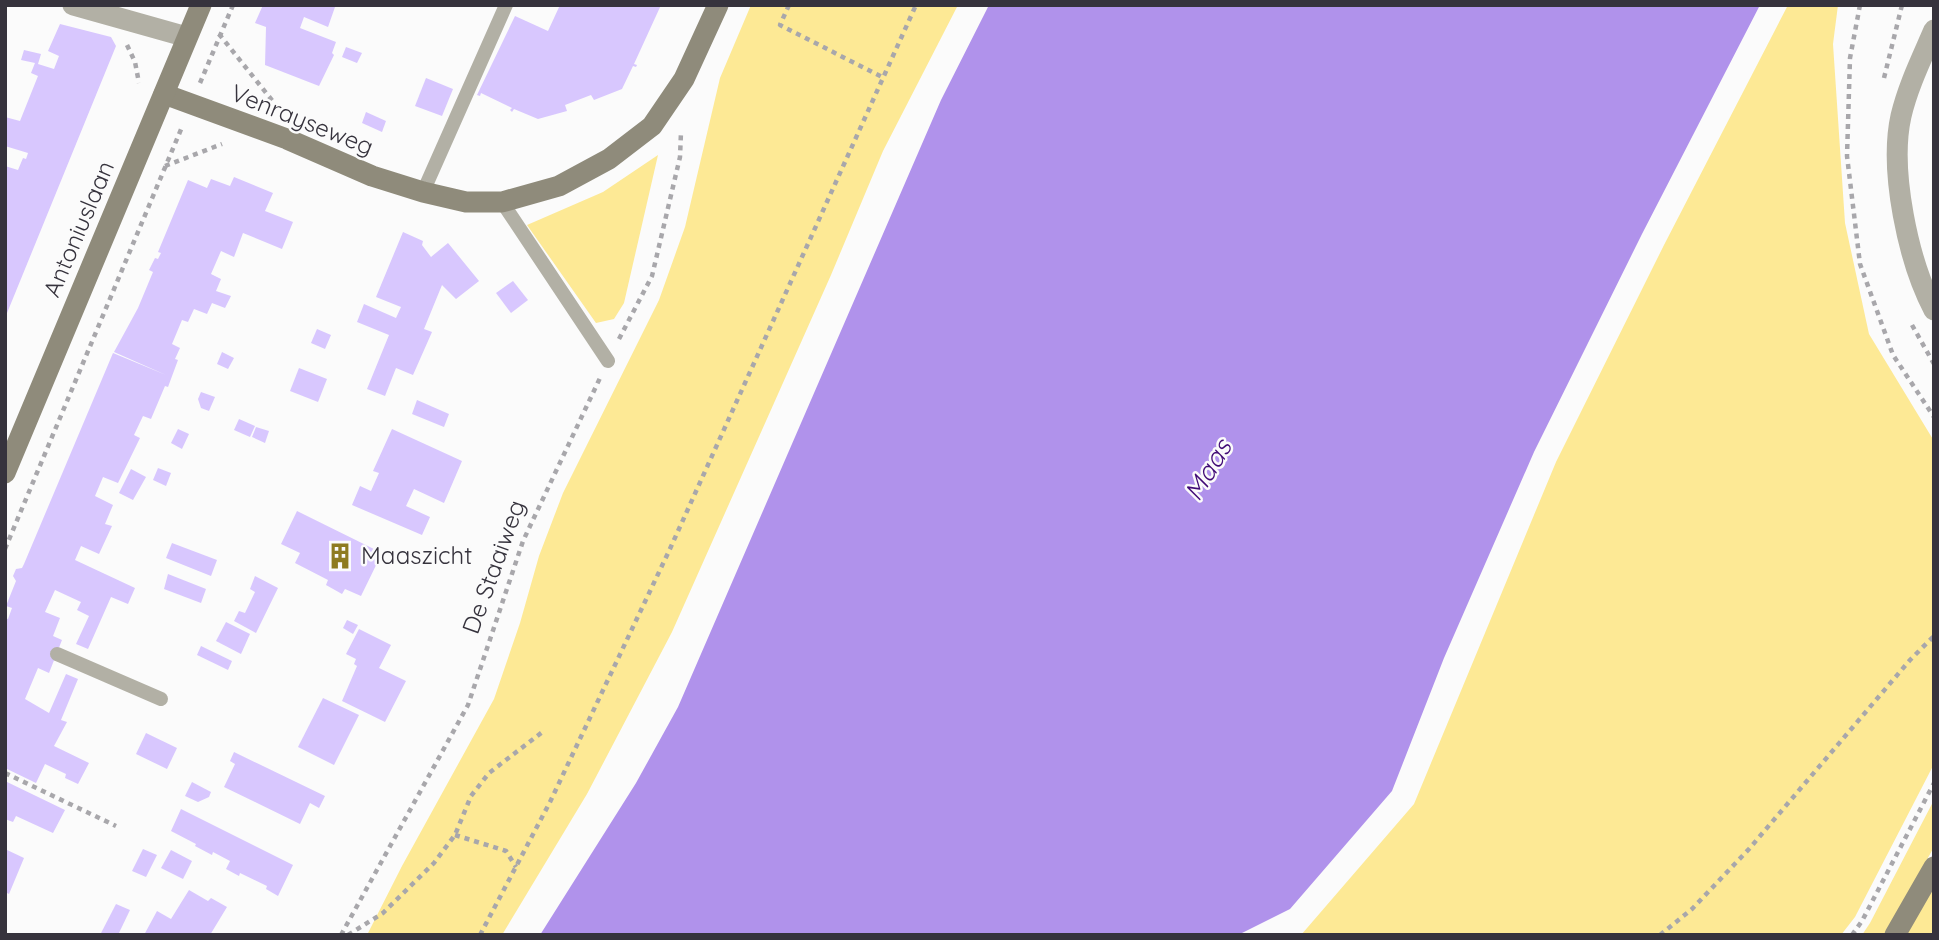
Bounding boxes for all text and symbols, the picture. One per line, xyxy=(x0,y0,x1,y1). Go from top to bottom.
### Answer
street label: Venrayseweg xyxy=(227,77,378,161)
street label: Antoniuslaan xyxy=(36,156,120,301)
water label: Maas xyxy=(1177,432,1240,506)
street label: De Staaiweg xyxy=(455,496,531,638)
place label: Maaszicht xyxy=(361,540,472,570)
building icon: Maaszicht xyxy=(325,541,355,571)

